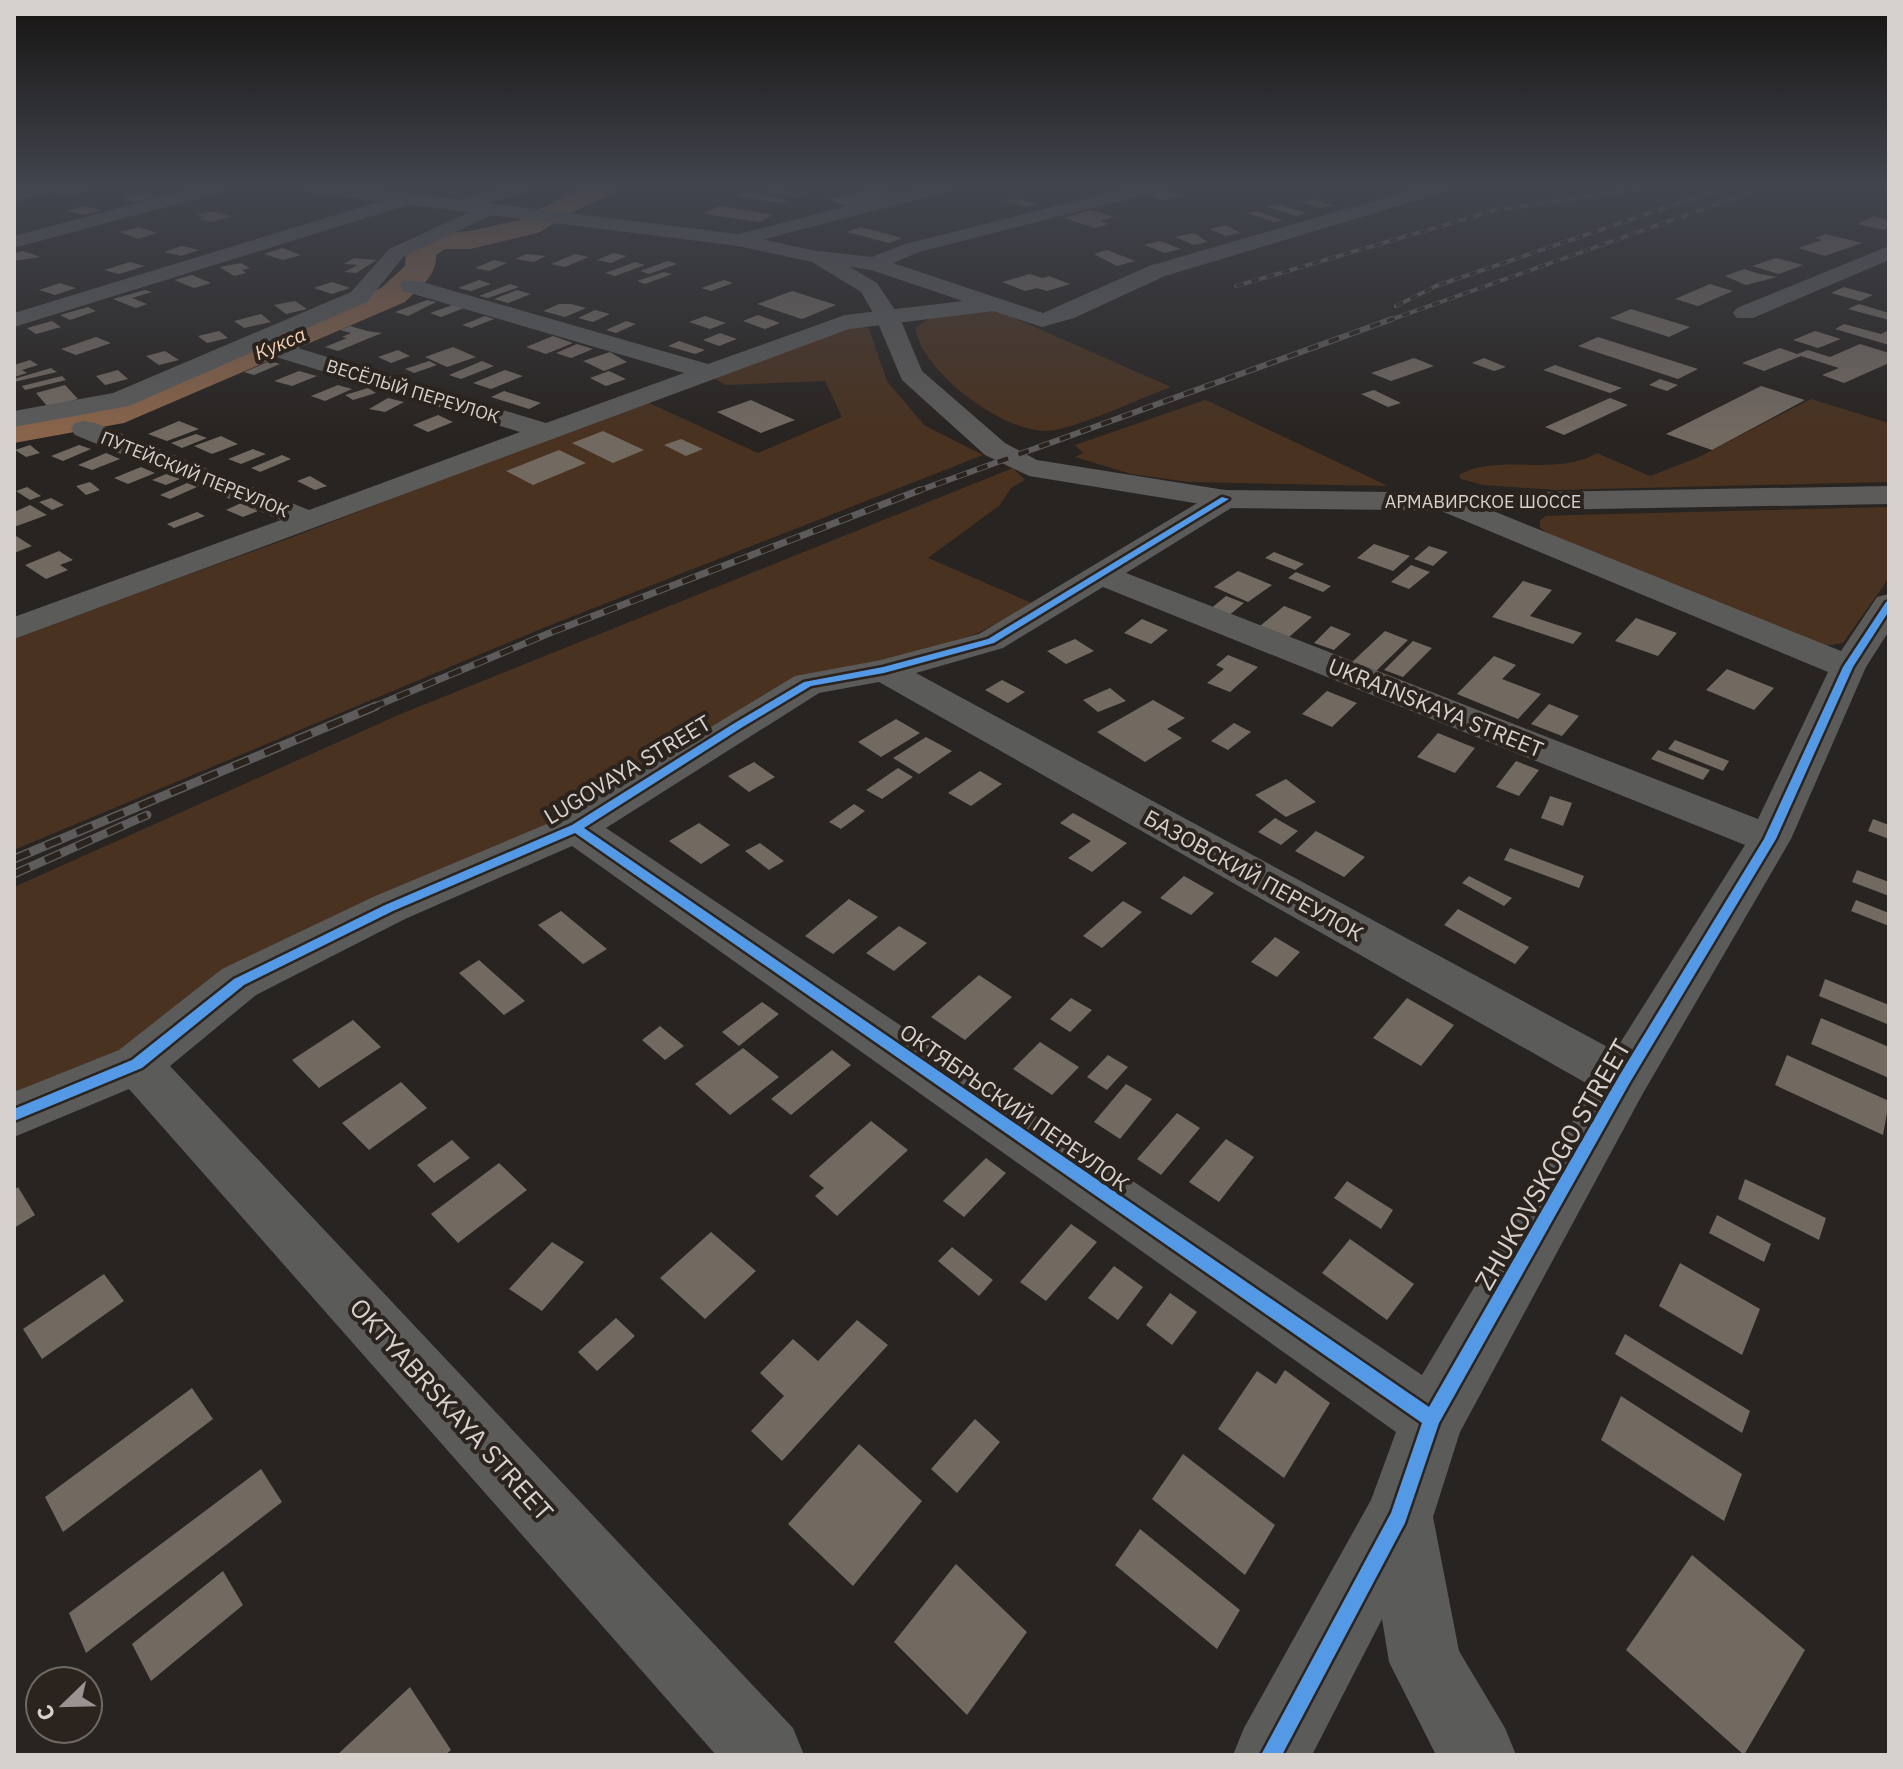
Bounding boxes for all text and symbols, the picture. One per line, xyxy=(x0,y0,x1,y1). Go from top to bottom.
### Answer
water label: Кукса xyxy=(250,320,310,366)
street label: ВЕСЁЛЫЙ ПЕРЕУЛОК xyxy=(324,354,503,428)
street label: ПУТЕЙСКИЙ ПЕРЕУЛОК xyxy=(98,426,292,522)
street label: АРМАВИРСКОЕ ШОССЕ xyxy=(1385,490,1581,513)
street label: UKRAINSKAYA STREET xyxy=(1324,651,1548,764)
street label: LUGOVAYA STREET xyxy=(538,707,716,830)
street label: БАЗОВСКИЙ ПЕРЕУЛОК xyxy=(1139,803,1369,947)
street label: ОКТЯБРЬСКИЙ ПЕРЕУЛОК xyxy=(895,1017,1135,1197)
street label: ZHUKOVSKOGO STREET xyxy=(1466,1032,1638,1295)
street label: OKTYABRSKAYA STREET xyxy=(343,1290,561,1528)
north arrow xyxy=(24,1665,104,1745)
text: С xyxy=(29,1701,61,1725)

